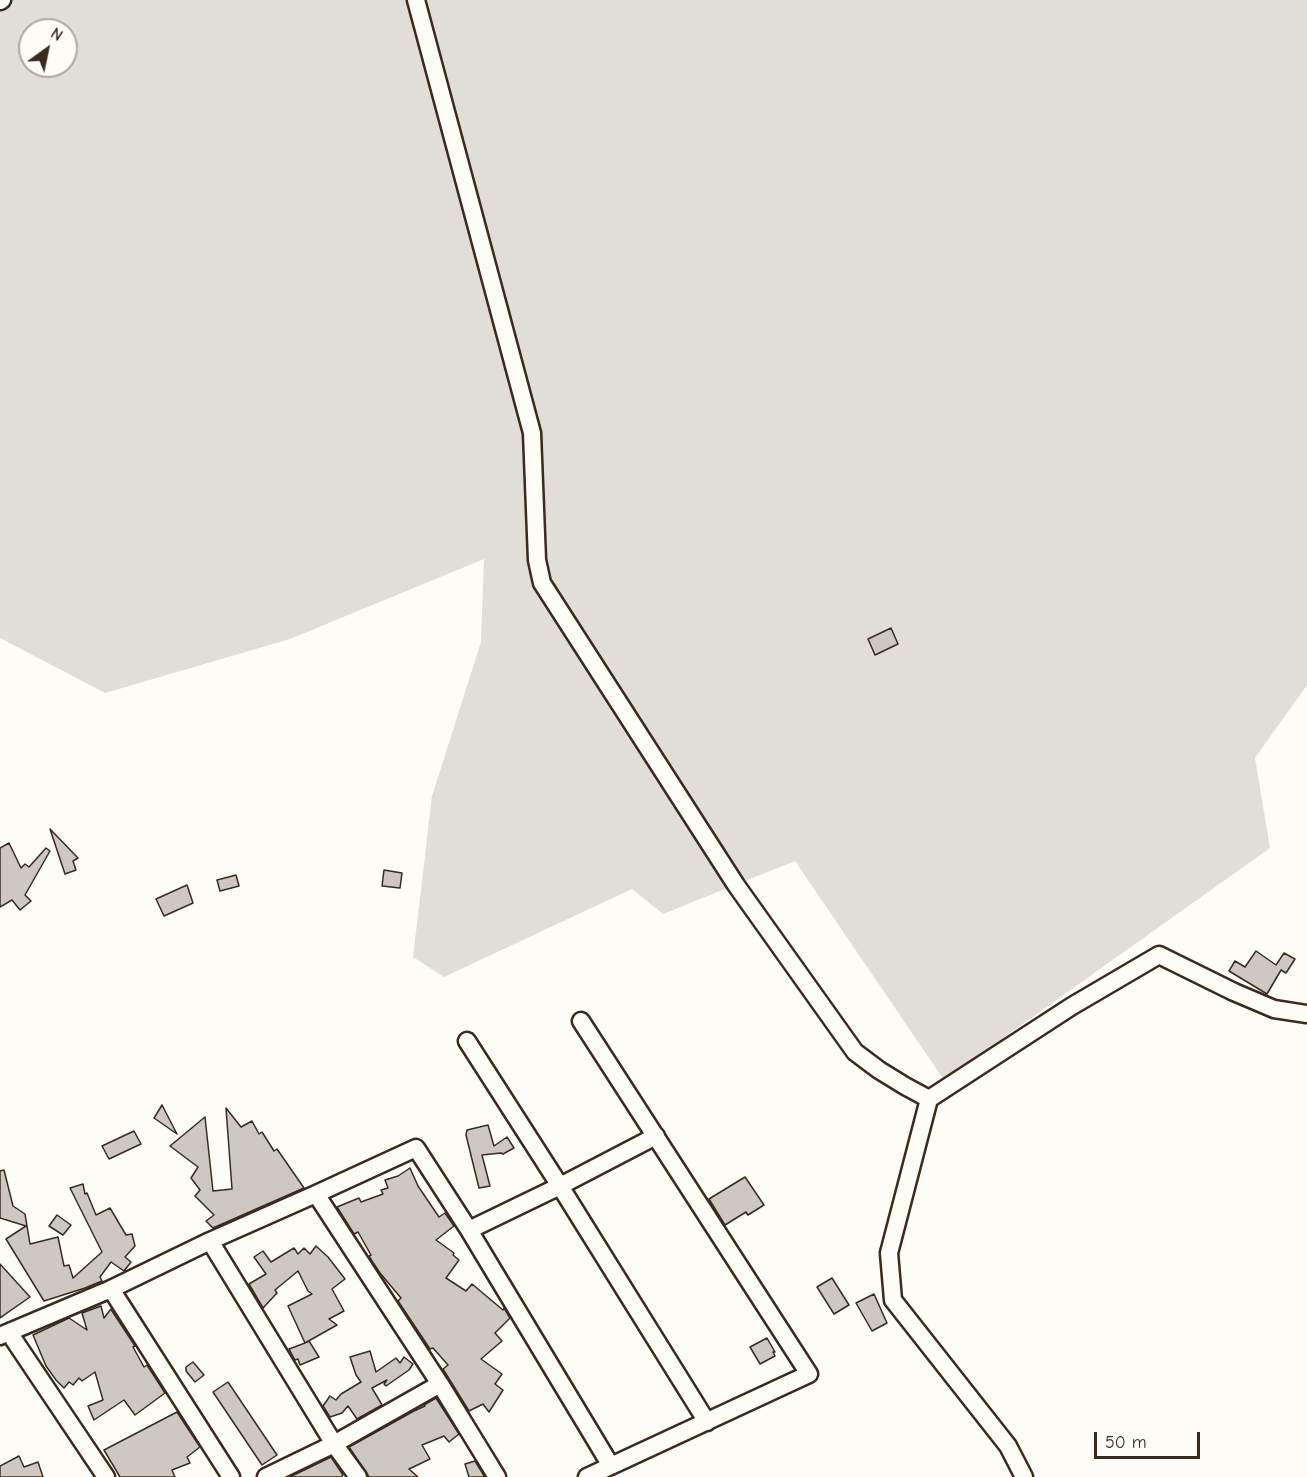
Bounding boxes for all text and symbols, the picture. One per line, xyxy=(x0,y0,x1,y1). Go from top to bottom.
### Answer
north arrow xyxy=(18,18,78,78)
text: N xyxy=(47,24,66,45)
scale bar xyxy=(1097,1420,1204,1458)
text: 50 m xyxy=(1105,1432,1147,1453)

